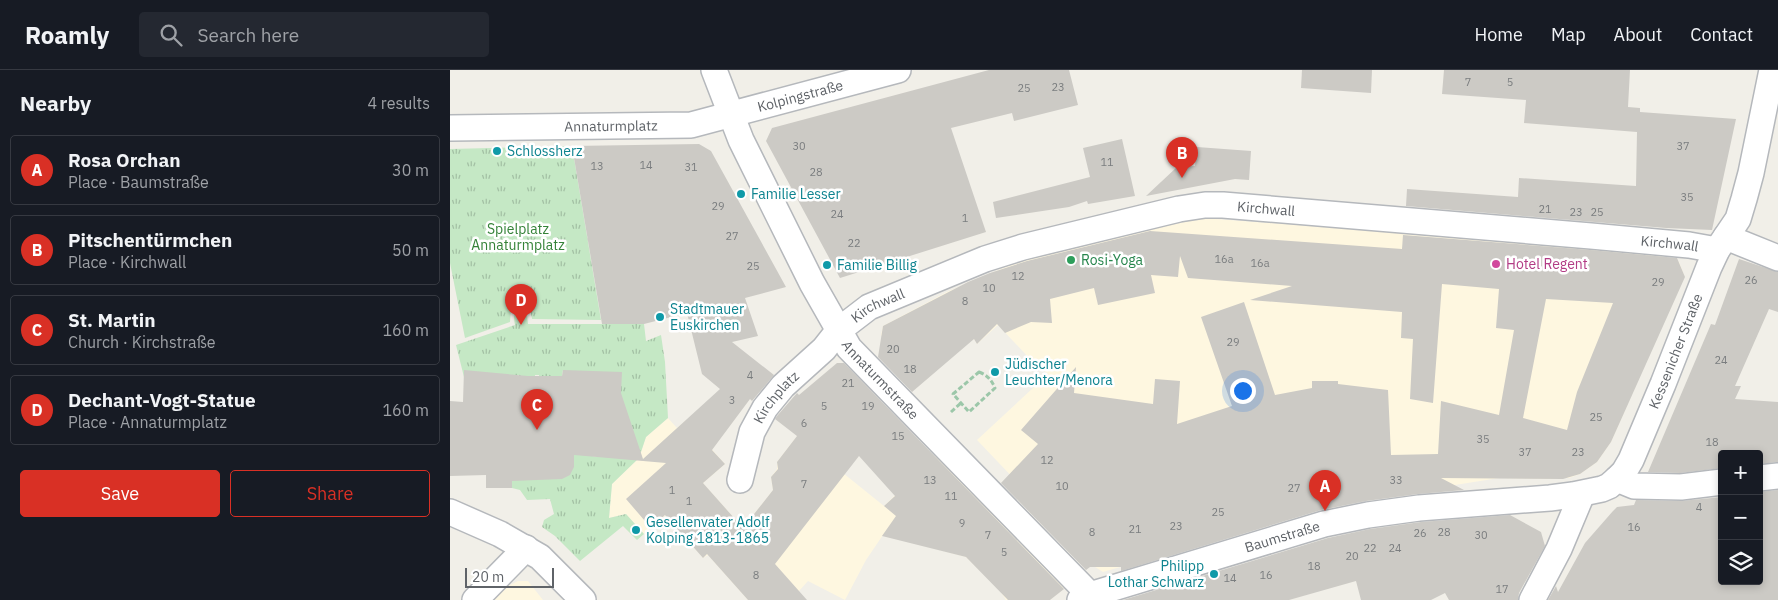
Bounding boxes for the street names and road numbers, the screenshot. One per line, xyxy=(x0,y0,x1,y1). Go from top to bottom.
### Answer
street label: Kolpingstraße xyxy=(755,76,845,116)
street label: Annaturmplatz xyxy=(564,116,658,136)
street label: Kirchwall xyxy=(1236,197,1296,220)
street label: Kirchwall xyxy=(1640,232,1700,256)
street label: Kirchwall xyxy=(847,284,907,327)
street label: Kessenicher Straße xyxy=(1645,291,1707,411)
street label: Annaturmstraße xyxy=(838,337,923,423)
street label: Kirchplatz xyxy=(749,367,803,427)
street label: Baumstraße xyxy=(1242,517,1322,557)

